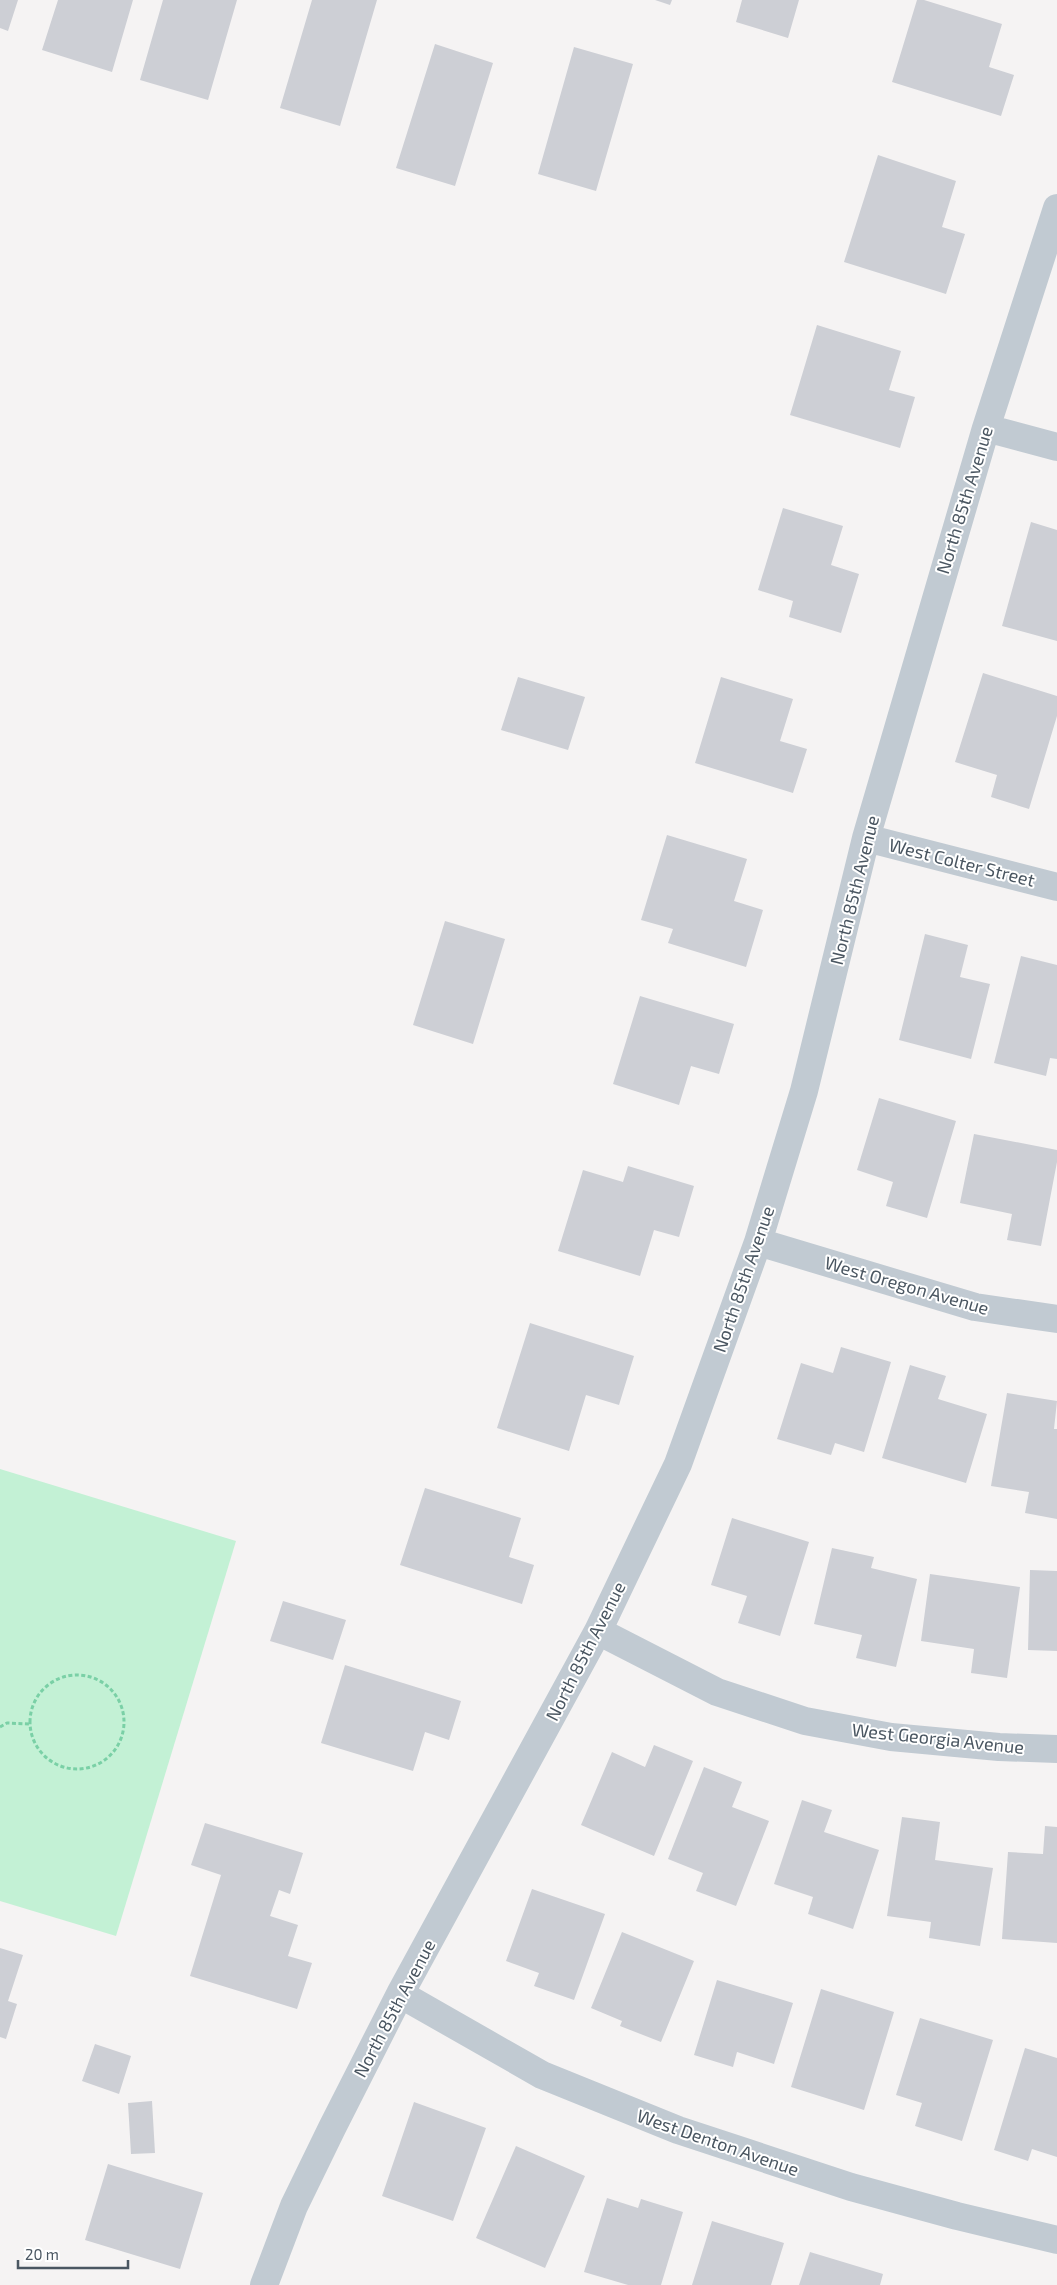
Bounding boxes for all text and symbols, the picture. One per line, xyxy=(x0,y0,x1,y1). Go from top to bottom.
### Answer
street label: North 85th Avenue xyxy=(931,423,997,577)
street label: North 85th Avenue xyxy=(825,813,883,967)
street label: West Colter Street xyxy=(887,833,1037,891)
street label: North 85th Avenue xyxy=(708,1203,778,1355)
street label: West Oregon Avenue xyxy=(822,1251,992,1319)
street label: North 85th Avenue xyxy=(540,1578,630,1724)
street label: West Georgia Avenue xyxy=(851,1718,1025,1758)
street label: North 85th Avenue xyxy=(348,1935,440,2081)
street label: West Denton Avenue xyxy=(634,2104,802,2180)
scale bar xyxy=(18,2238,128,2270)
text: 20 m xyxy=(25,2245,59,2263)

